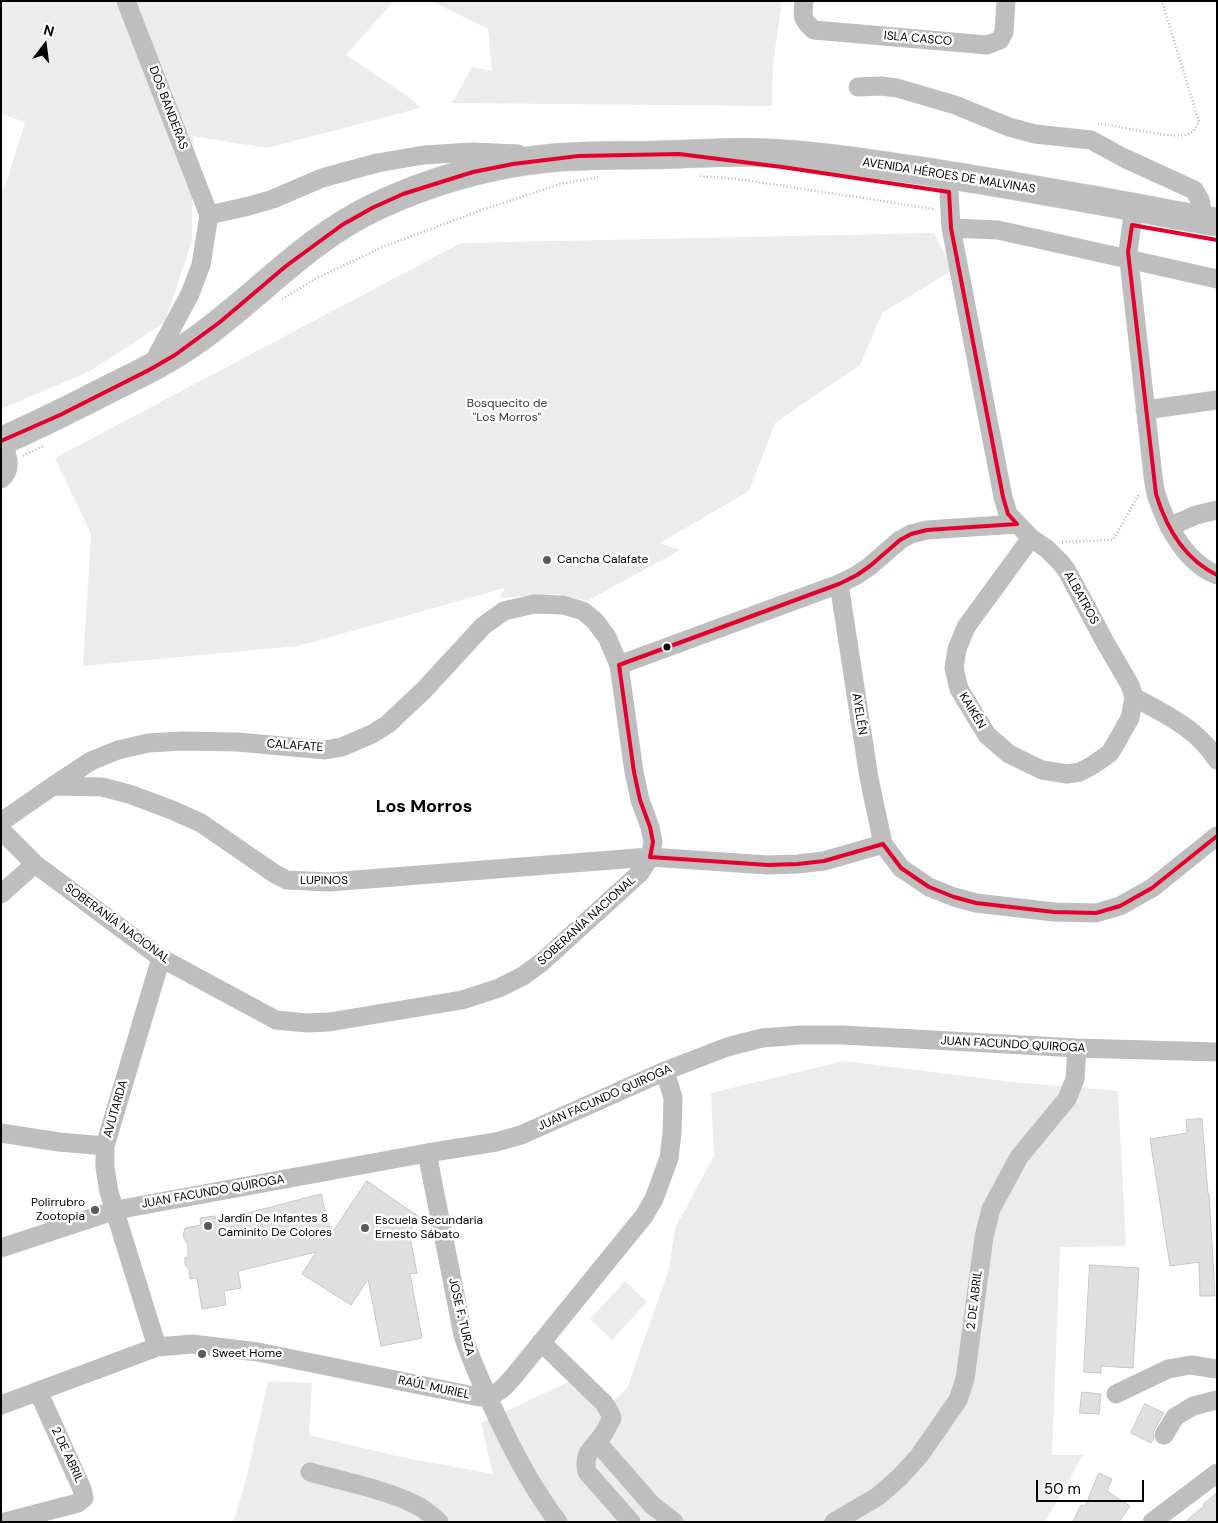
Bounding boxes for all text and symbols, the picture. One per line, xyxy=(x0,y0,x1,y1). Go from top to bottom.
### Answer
north arrow xyxy=(20,20,70,70)
text: N xyxy=(42,20,56,41)
street label: ISLA CASCO xyxy=(883,29,953,49)
street label: DOS BANDERAS xyxy=(145,64,191,152)
street label: AVENIDA HÉROES DE MALVINAS xyxy=(861,155,1037,197)
park label: Bosquecito de "Los Morros" xyxy=(467,397,547,425)
place label: Cancha Calafate xyxy=(557,553,648,567)
marker: Cancha Calafate xyxy=(541,554,553,566)
street label: ALBATROS xyxy=(1061,569,1101,627)
unlabelled marker xyxy=(662,642,672,652)
street label: KAIKÉN xyxy=(956,690,988,732)
street label: AYELÉN xyxy=(849,692,869,736)
street label: CALAFATE xyxy=(266,737,324,755)
district label: Los Morros xyxy=(376,796,472,818)
street label: SOBERANÍA NACIONAL xyxy=(535,873,639,969)
street label: LUPINOS xyxy=(300,874,348,888)
street label: SOBERANÍA NACIONAL xyxy=(62,881,172,967)
street label: JUAN FACUNDO QUIROGA xyxy=(940,1034,1086,1056)
street label: JUAN FACUNDO QUIROGA xyxy=(536,1062,674,1134)
street label: AVUTARDA xyxy=(101,1079,131,1139)
street label: JUAN FACUNDO QUIROGA xyxy=(140,1172,286,1212)
place label: Polirrubro Zootopia xyxy=(31,1196,85,1224)
marker: Polirrubro Zootopia xyxy=(89,1204,101,1216)
place label: Jardín De Infantes 8 Caminito De Colores xyxy=(218,1212,332,1240)
place label: Escuela Secundaria Ernesto Sábato xyxy=(375,1214,483,1242)
marker: Jardín De Infantes 8 Caminito De Colores xyxy=(202,1220,214,1232)
marker: Escuela Secundaria Ernesto Sábato xyxy=(359,1222,371,1234)
street label: 2 DE ABRIL xyxy=(964,1269,986,1331)
street label: JOSE F. TURZA xyxy=(445,1277,477,1357)
place label: Sweet Home xyxy=(212,1347,282,1361)
marker: Sweet Home xyxy=(196,1348,208,1360)
street label: RAÚL MURIEL xyxy=(397,1373,471,1403)
street label: 2 DE ABRIL xyxy=(48,1425,86,1485)
scale bar xyxy=(1038,1470,1146,1502)
text: 50 m xyxy=(1044,1479,1081,1499)

